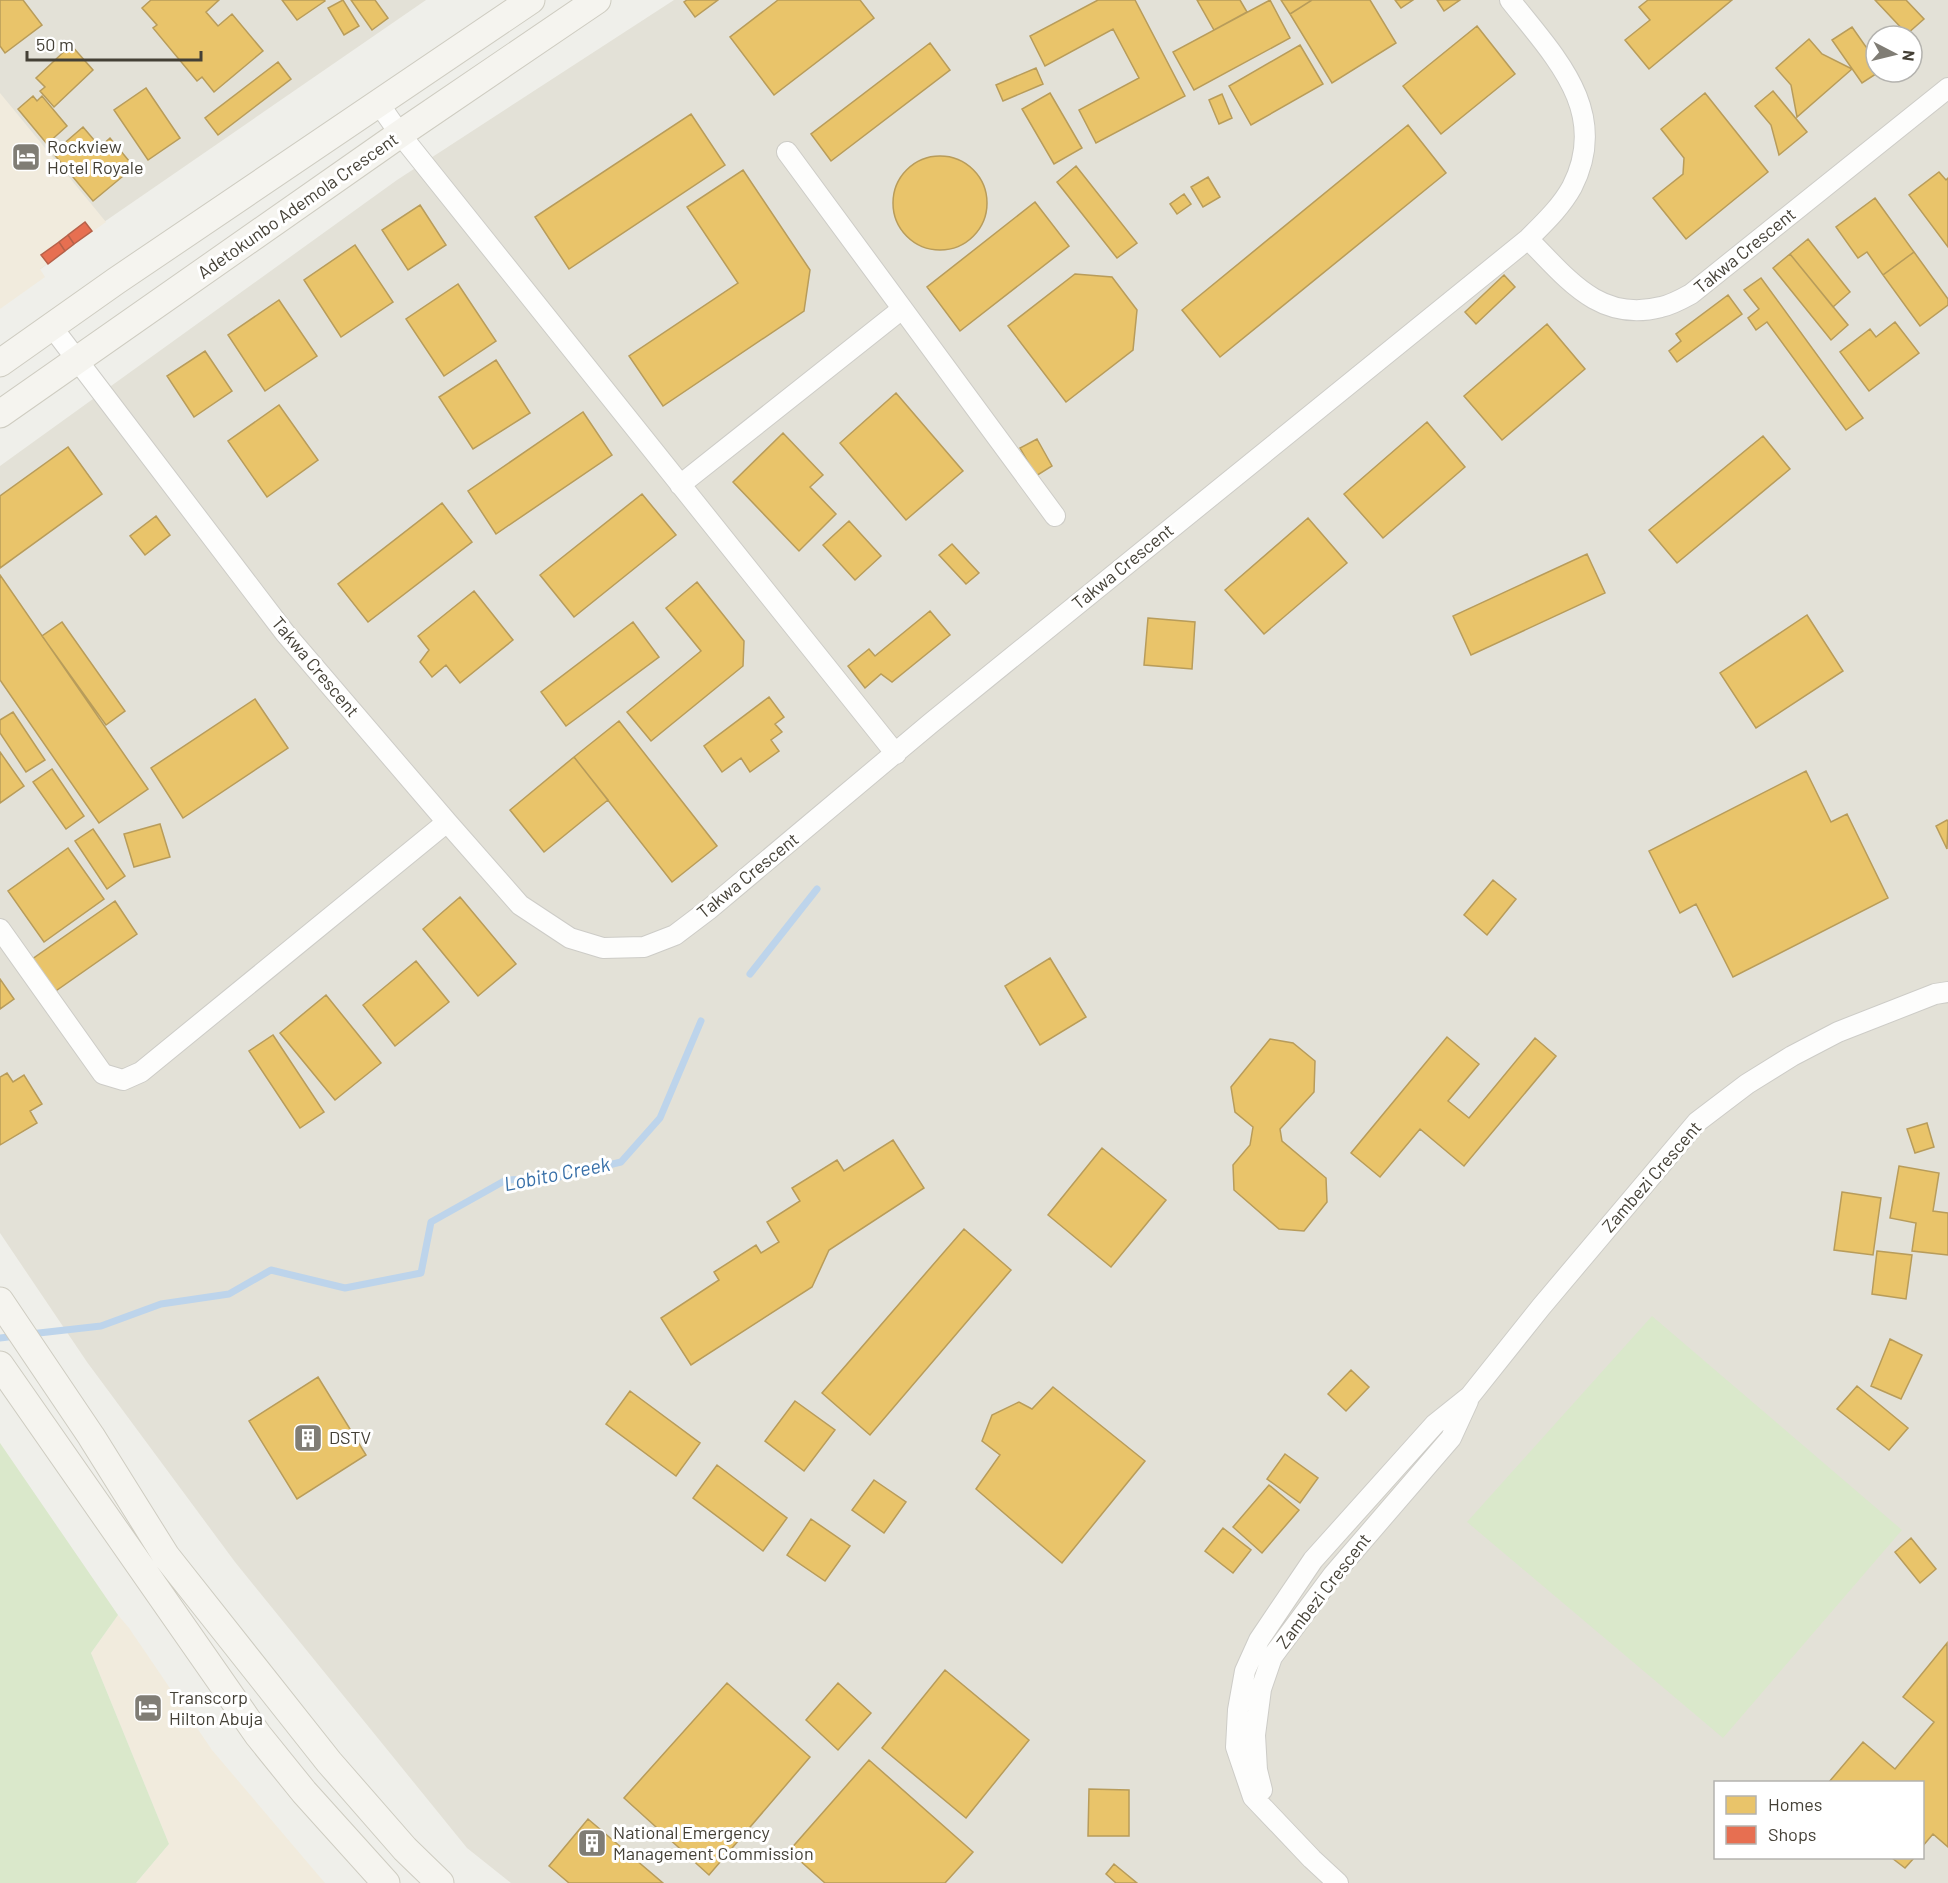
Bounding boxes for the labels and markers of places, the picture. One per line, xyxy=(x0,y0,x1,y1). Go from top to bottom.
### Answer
place label: Rockview Hotel Royale xyxy=(47,135,144,178)
hotel icon: Rockview Hotel Royale xyxy=(10,141,42,173)
building icon: DSTV xyxy=(292,1422,324,1454)
place label: DSTV xyxy=(329,1426,371,1448)
place label: Transcorp Hilton Abuja xyxy=(169,1686,263,1729)
hotel icon: Transcorp Hilton Abuja xyxy=(132,1692,164,1724)
place label: National Emergency Management Commission xyxy=(613,1821,814,1864)
building icon: National Emergency Management Commission xyxy=(576,1827,608,1859)

